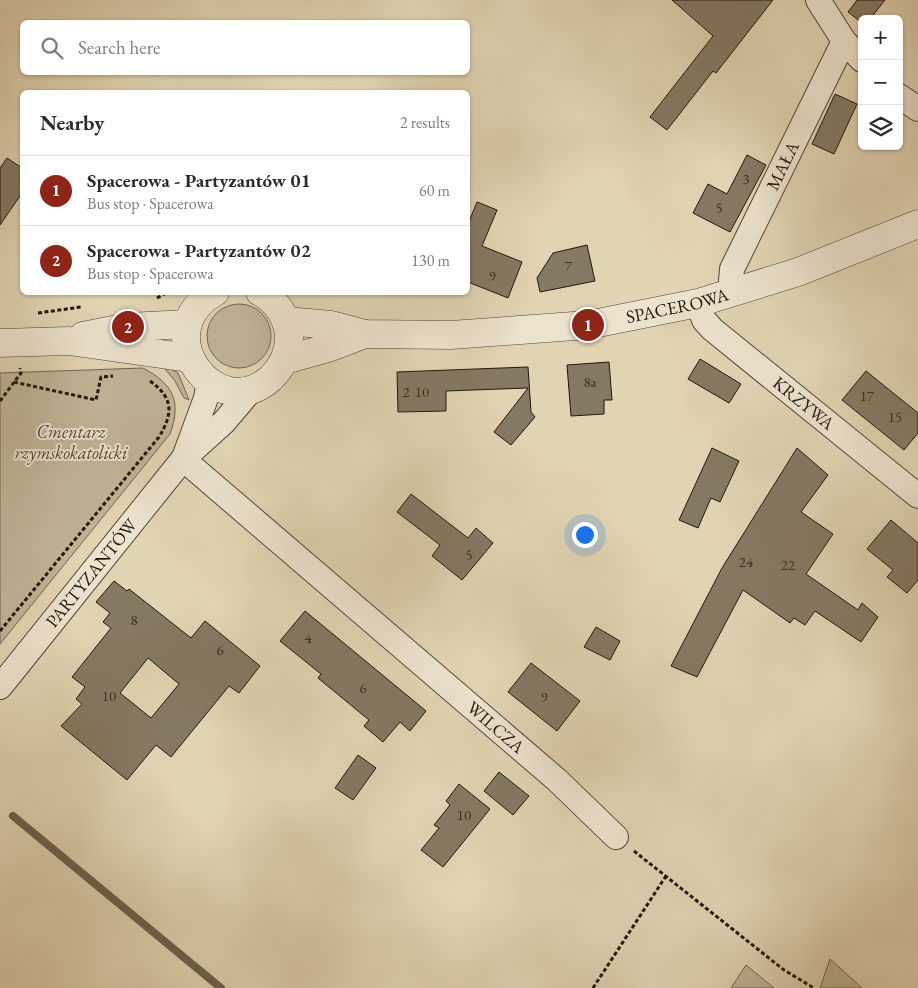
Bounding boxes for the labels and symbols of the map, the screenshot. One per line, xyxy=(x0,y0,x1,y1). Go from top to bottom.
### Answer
street label: MAŁA xyxy=(761,137,804,194)
house number: 3 xyxy=(742,169,750,188)
house number: 5 xyxy=(715,198,723,217)
house number: 7 xyxy=(564,256,572,275)
house number: 9 xyxy=(488,266,496,285)
street label: SPACEROWA xyxy=(624,282,732,328)
pin: 1 xyxy=(572,306,604,344)
pin: 2 xyxy=(112,308,144,346)
street label: KRZYWA xyxy=(768,371,840,435)
house number: 8a xyxy=(583,372,597,391)
house number: 2 xyxy=(402,382,410,401)
house number: 10 xyxy=(415,382,429,401)
house number: 17 xyxy=(860,386,875,405)
house number: 15 xyxy=(888,407,902,426)
park label: Cmentarz rzymskokatolicki xyxy=(15,420,128,465)
street label: PARTYZANTÓW xyxy=(40,513,142,632)
your location xyxy=(572,522,598,548)
house number: 5 xyxy=(465,545,473,564)
house number: 24 xyxy=(739,552,754,571)
house number: 22 xyxy=(781,555,796,574)
house number: 8 xyxy=(130,610,138,629)
house number: 4 xyxy=(304,628,312,647)
house number: 6 xyxy=(216,640,224,659)
house number: 6 xyxy=(359,678,367,697)
house number: 10 xyxy=(102,686,116,705)
house number: 9 xyxy=(540,687,548,706)
street label: WILCZA xyxy=(462,696,530,759)
house number: 10 xyxy=(457,805,471,824)

